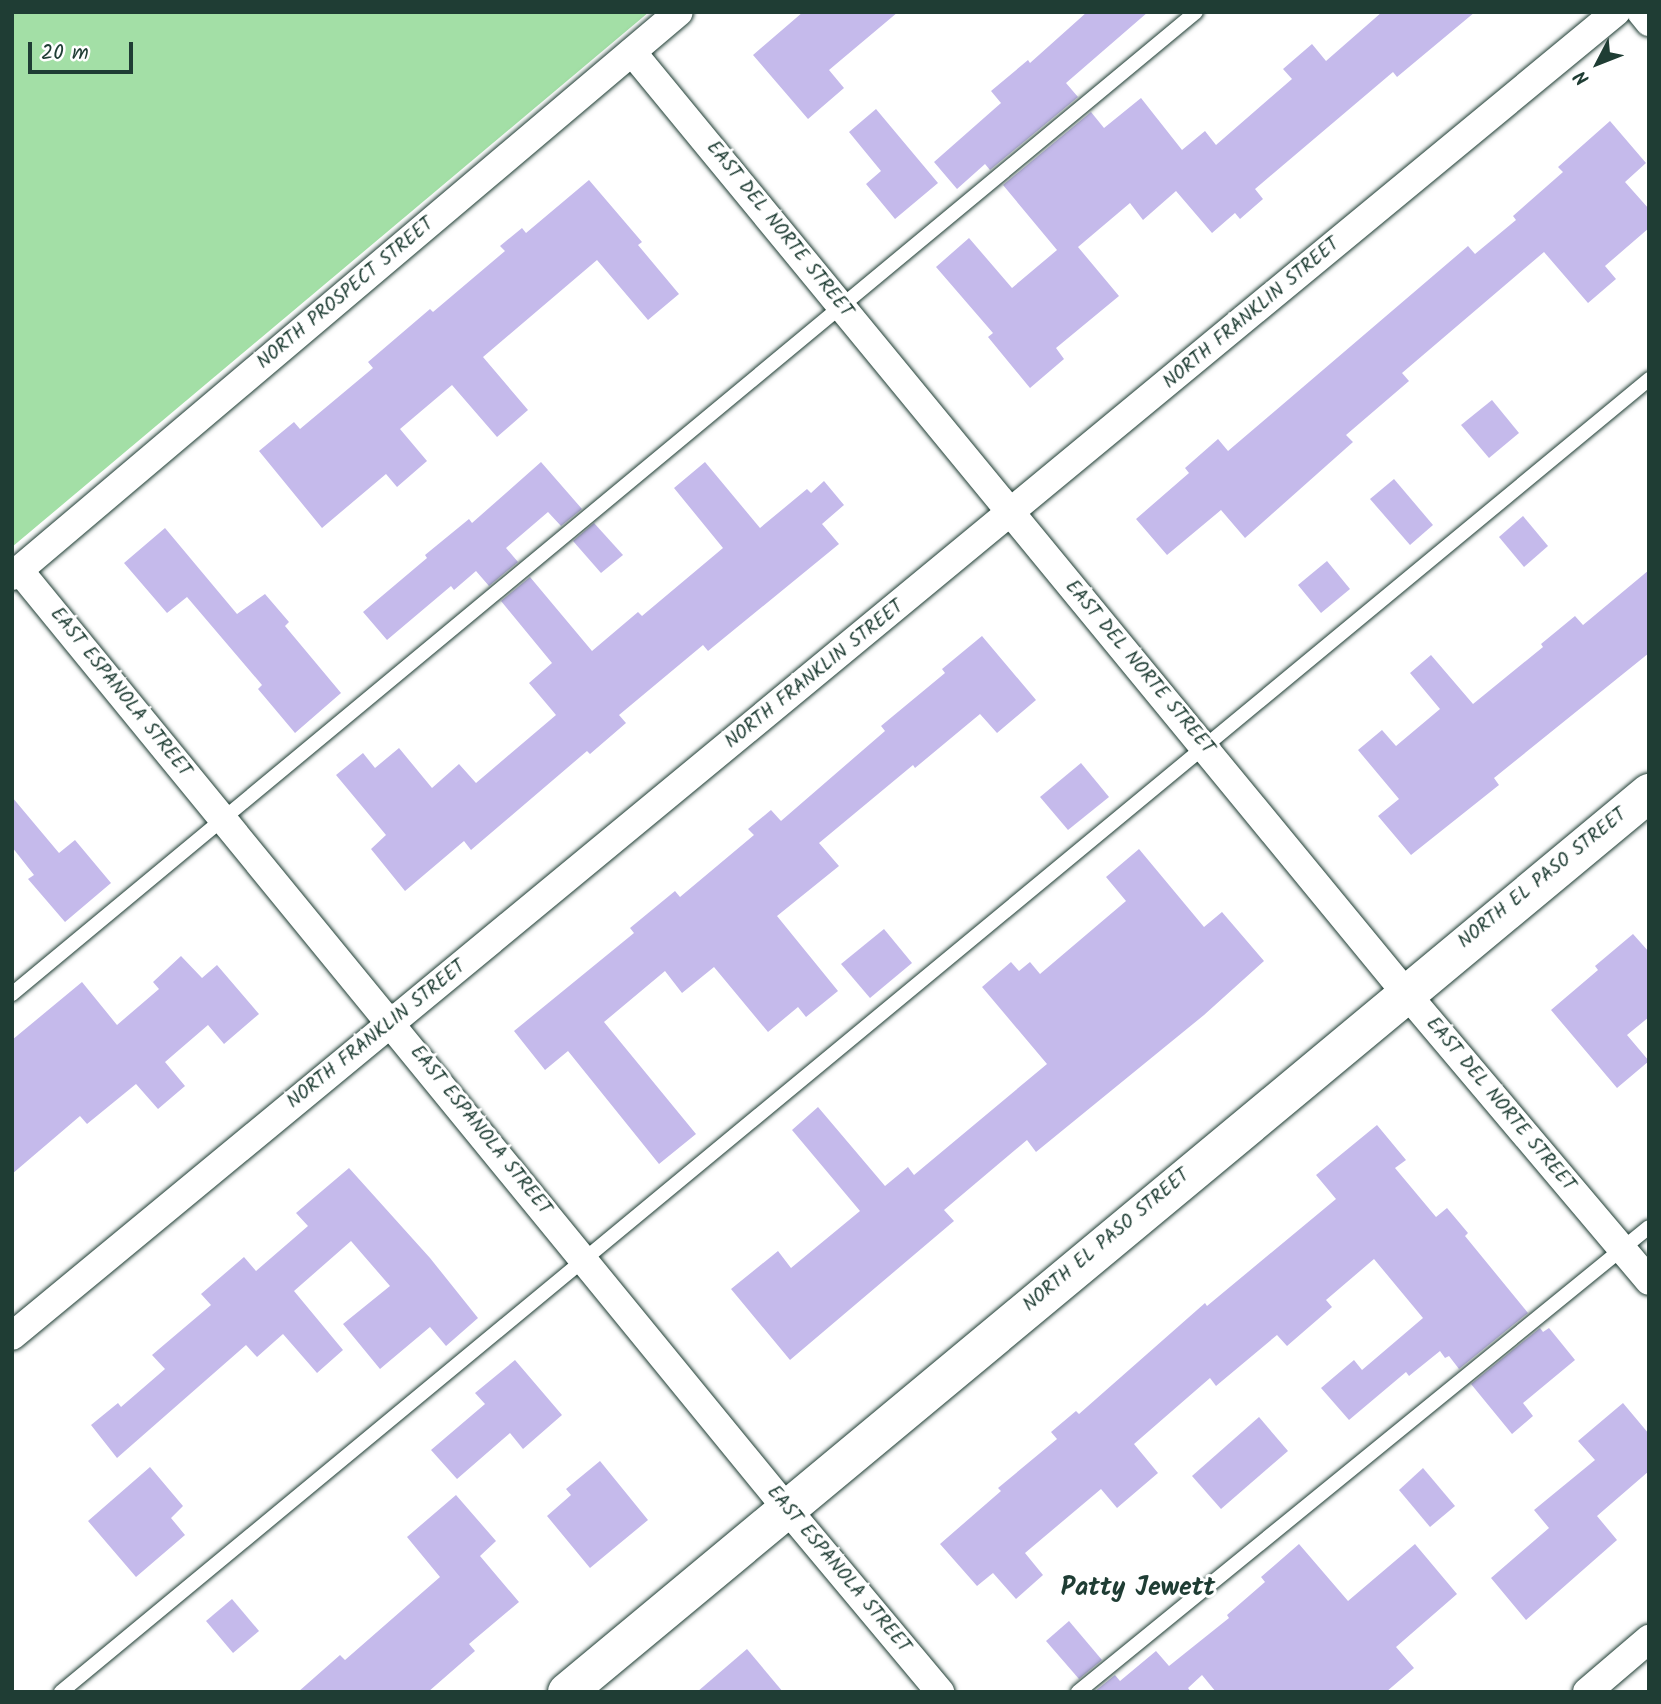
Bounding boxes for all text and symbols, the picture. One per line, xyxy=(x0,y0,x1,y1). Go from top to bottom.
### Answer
scale bar xyxy=(32,28,136,72)
north arrow xyxy=(1563,28,1633,98)
text: 20 m xyxy=(41,37,89,70)
text: N xyxy=(1567,63,1598,92)
street label: EAST DEL NORTE STREET xyxy=(701,137,857,323)
street label: NORTH PROSPECT STREET xyxy=(253,213,439,375)
street label: NORTH FRANKLIN STREET xyxy=(1159,234,1345,394)
street label: EAST DEL NORTE STREET xyxy=(1060,576,1218,760)
street label: NORTH FRANKLIN STREET xyxy=(721,596,909,754)
street label: EAST ESPANOLA STREET xyxy=(45,604,195,782)
street label: NORTH EL PASO STREET xyxy=(1454,804,1632,954)
street label: NORTH FRANKLIN STREET xyxy=(283,956,471,1114)
street label: EAST DEL NORTE STREET xyxy=(1421,1013,1579,1197)
street label: EAST ESPANOLA STREET xyxy=(405,1042,555,1220)
street label: NORTH EL PASO STREET xyxy=(1019,1165,1195,1317)
street label: EAST ESPANOLA STREET xyxy=(761,1482,915,1658)
district label: Patty Jewett xyxy=(1061,1573,1215,1605)

